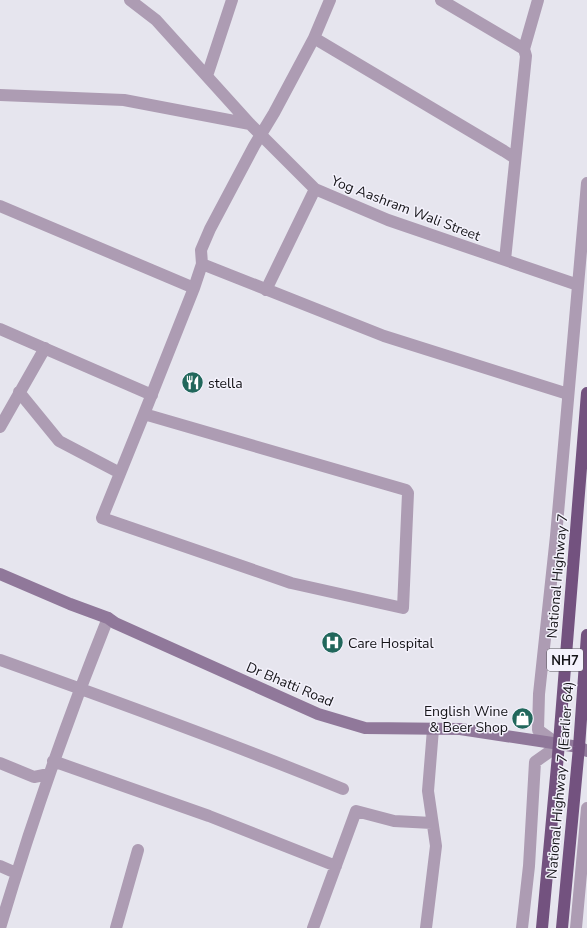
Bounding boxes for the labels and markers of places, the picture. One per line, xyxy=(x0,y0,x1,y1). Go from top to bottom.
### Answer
restaurant icon: stella xyxy=(179,370,205,396)
place label: stella xyxy=(208,374,243,393)
hospital icon: Care Hospital xyxy=(319,630,345,656)
place label: Care Hospital xyxy=(348,634,434,653)
place label: English Wine & Beer Shop xyxy=(424,702,508,737)
shop icon: English Wine & Beer Shop xyxy=(510,706,536,732)

